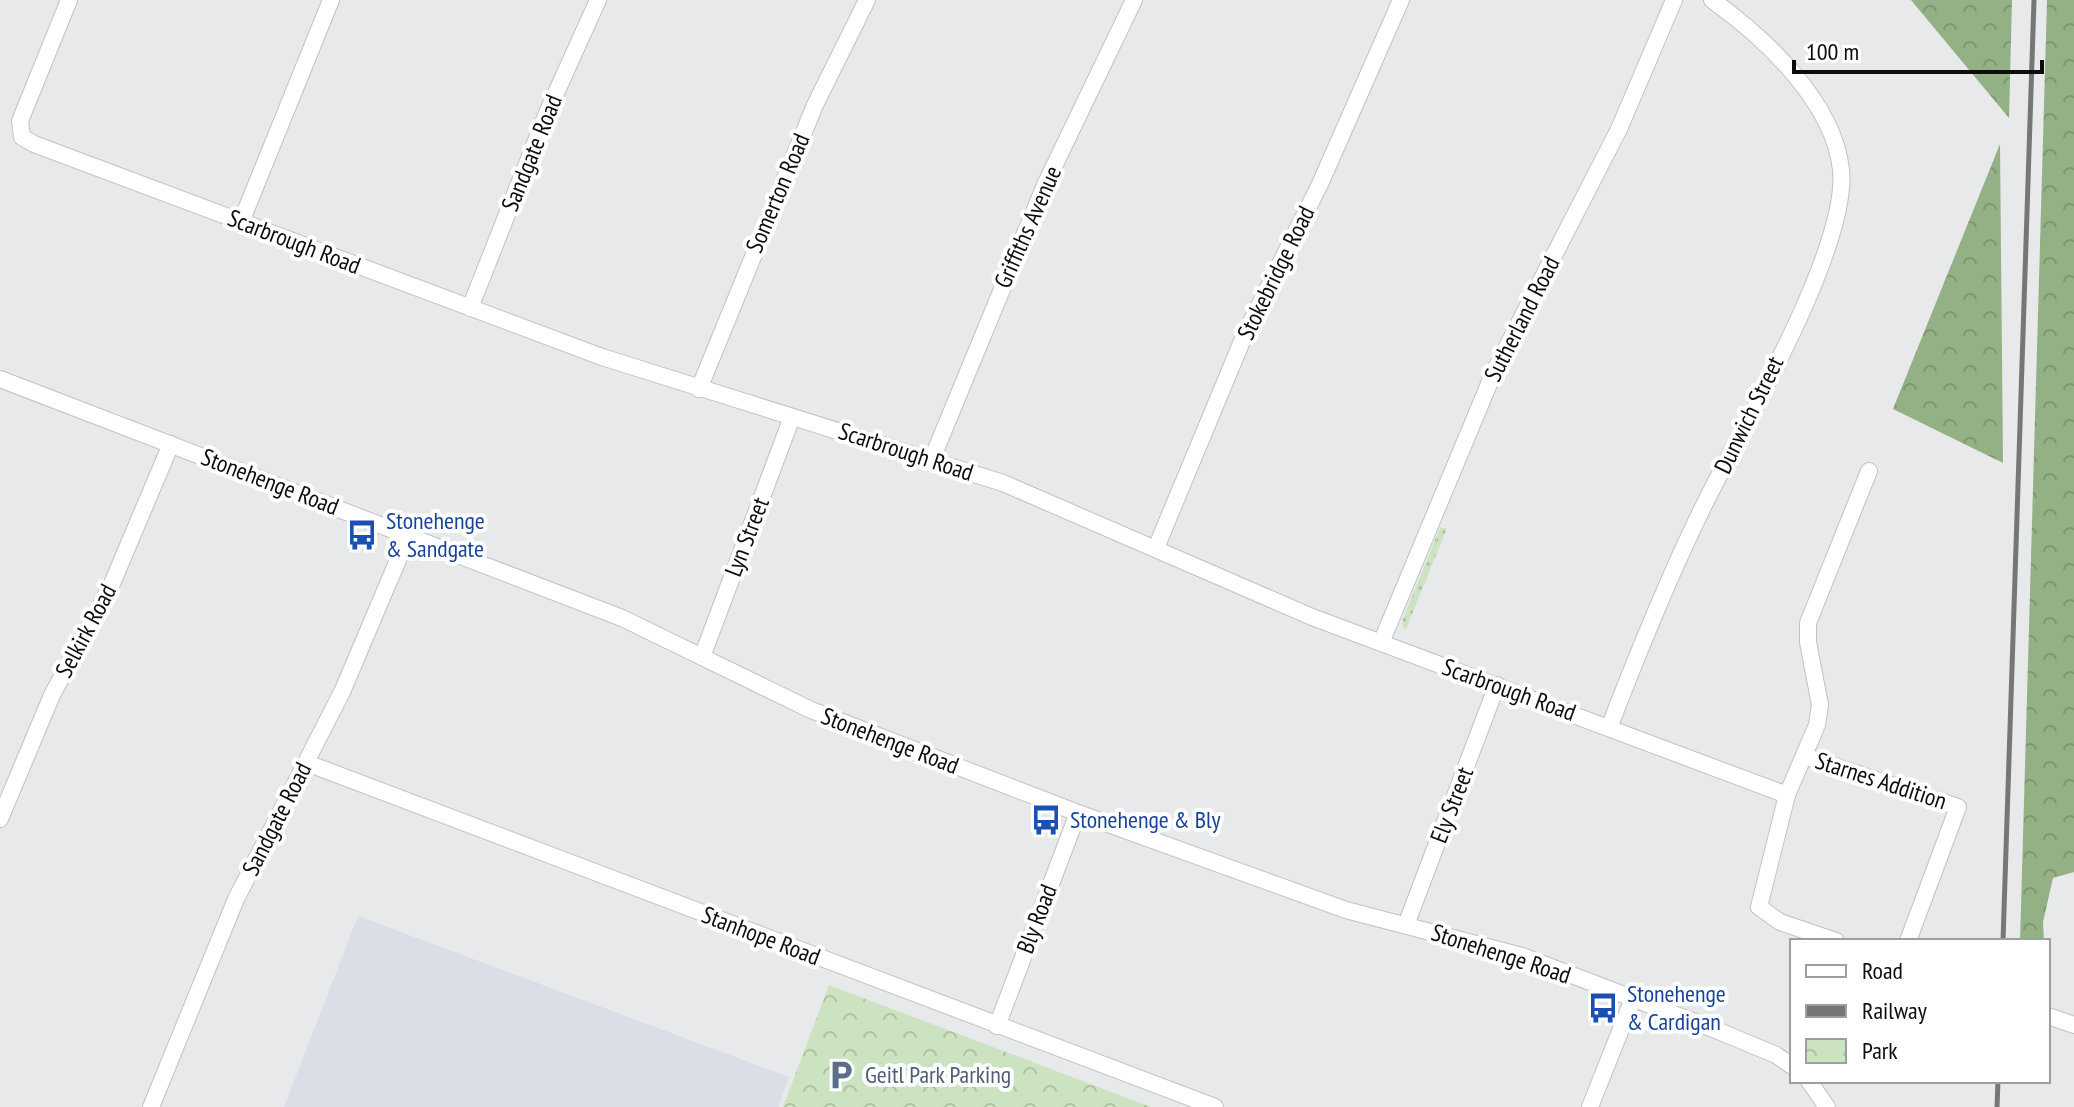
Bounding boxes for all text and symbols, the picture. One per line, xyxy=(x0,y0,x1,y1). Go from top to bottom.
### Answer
scale bar xyxy=(1794,24,2042,74)
text: 100 m xyxy=(1806,36,1859,67)
street label: Sandgate Road xyxy=(494,90,569,216)
street label: Somerton Road xyxy=(739,128,817,257)
street label: Griffiths Avenue xyxy=(987,161,1068,293)
street label: Stokebridge Road xyxy=(1230,201,1321,345)
street label: Scarbrough Road xyxy=(223,202,365,281)
street label: Sutherland Road xyxy=(1477,251,1566,387)
street label: Dunwich Street xyxy=(1707,351,1790,479)
street label: Scarbrough Road xyxy=(835,415,977,488)
street label: Stonehenge Road xyxy=(197,441,343,522)
street label: Lyn Street xyxy=(717,492,776,581)
place label: Stonehenge & Sandgate xyxy=(386,505,485,564)
bus stop icon: Stonehenge & Sandgate xyxy=(345,518,379,552)
street label: Selkirk Road xyxy=(48,579,123,683)
street label: Scarbrough Road xyxy=(1438,651,1580,728)
street label: Stonehenge Road xyxy=(817,700,963,781)
street label: Starnes Addition xyxy=(1812,745,1951,816)
street label: Sandgate Road xyxy=(235,757,318,881)
street label: Ely Street xyxy=(1423,762,1480,847)
bus stop icon: Stonehenge & Bly xyxy=(1029,803,1063,837)
place label: Stonehenge & Bly xyxy=(1070,804,1221,835)
street label: Bly Road xyxy=(1009,880,1064,958)
street label: Stanhope Road xyxy=(698,899,825,972)
street label: Stonehenge Road xyxy=(1427,916,1575,991)
legend xyxy=(1790,939,2050,1083)
text: Road xyxy=(1862,955,1903,986)
place label: Stonehenge & Cardigan xyxy=(1627,978,1726,1037)
bus stop icon: Stonehenge & Cardigan xyxy=(1586,991,1620,1025)
text: Railway xyxy=(1862,995,1927,1026)
text: Park xyxy=(1862,1035,1898,1066)
parking icon: Geitl Park Parking xyxy=(824,1058,858,1092)
place label: Geitl Park Parking xyxy=(865,1059,1011,1090)

